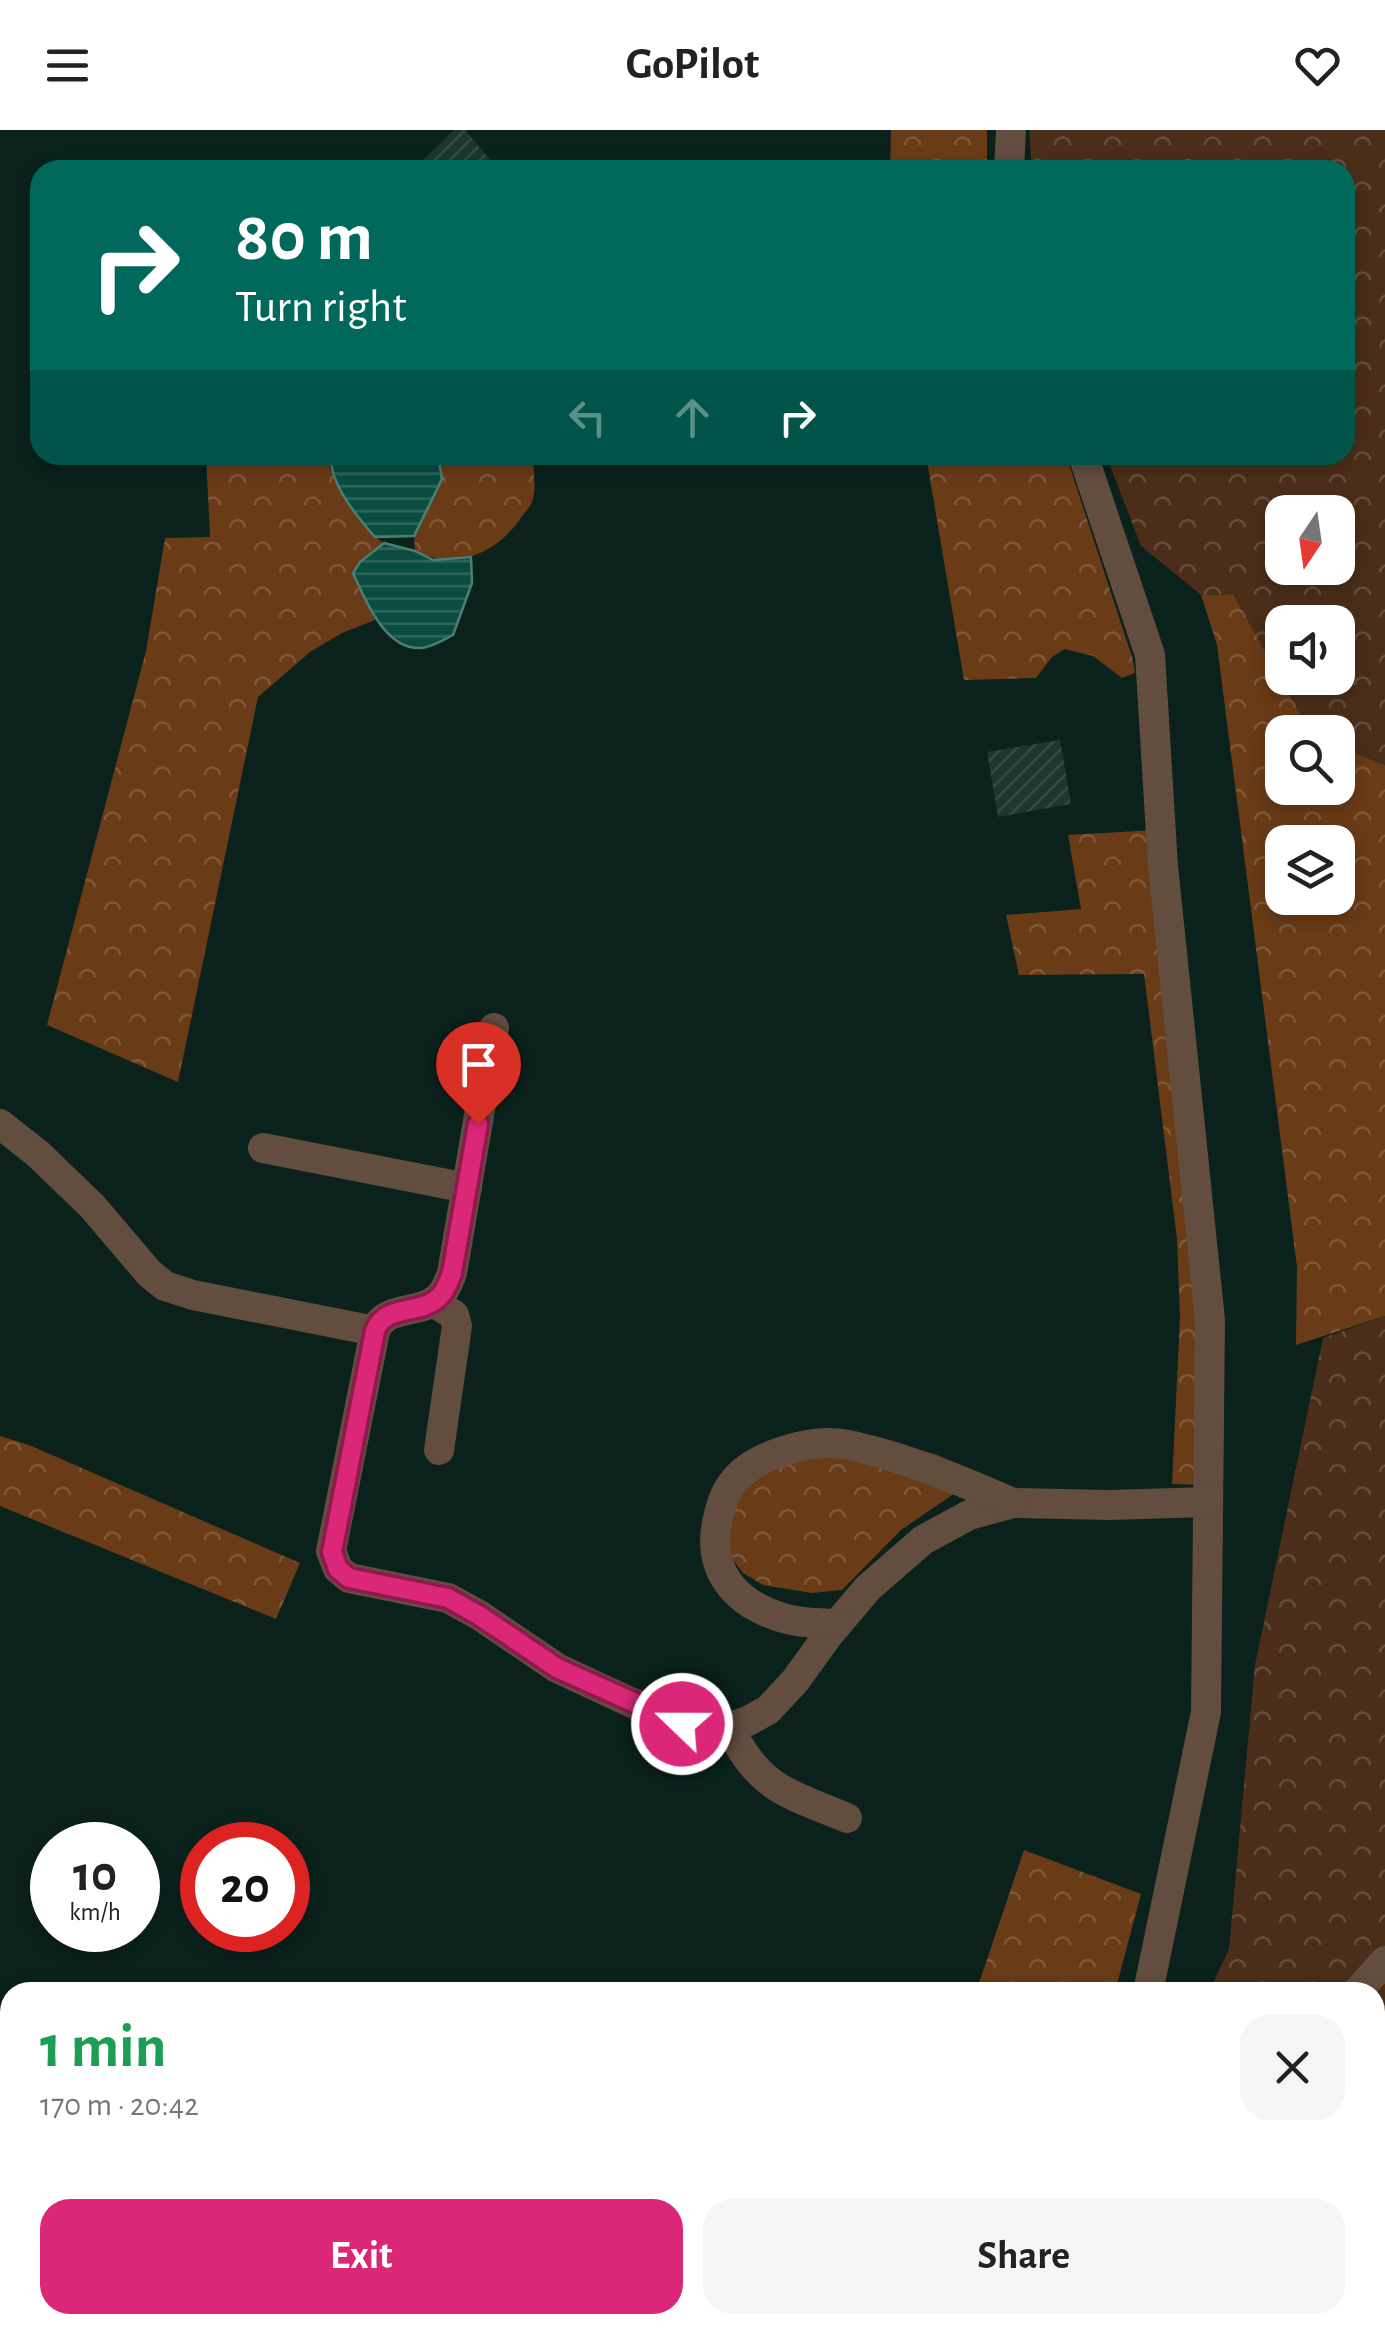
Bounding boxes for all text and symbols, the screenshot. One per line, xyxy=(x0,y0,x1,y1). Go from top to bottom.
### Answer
icon: menu xyxy=(40,38,95,93)
icon: heart xyxy=(1290,38,1345,93)
text: GoPilot xyxy=(626,42,759,87)
icon: right xyxy=(70,200,200,330)
text: 80 m xyxy=(235,203,373,273)
text: Turn right xyxy=(235,285,407,330)
icon: left xyxy=(560,390,615,445)
icon: ahead xyxy=(665,390,720,445)
icon: right xyxy=(770,390,825,445)
north arrow xyxy=(1265,495,1355,585)
map controls xyxy=(1265,495,1355,915)
button: sound xyxy=(1265,605,1355,695)
button: search xyxy=(1265,715,1355,805)
button: layers xyxy=(1265,825,1355,915)
pin xyxy=(436,1022,521,1125)
icon: arrive xyxy=(451,1037,506,1092)
position arrow xyxy=(630,1672,734,1776)
speed limit sign: 20 xyxy=(180,1822,310,1952)
text: 10 xyxy=(73,1850,117,1900)
text: km/h xyxy=(69,1900,121,1925)
button: close xyxy=(1240,2015,1345,2120)
text: 1 min xyxy=(40,2018,166,2078)
text: 170 m · 20:42 xyxy=(40,2089,199,2121)
button: Exit xyxy=(40,2199,683,2314)
button: Share xyxy=(703,2199,1345,2314)

